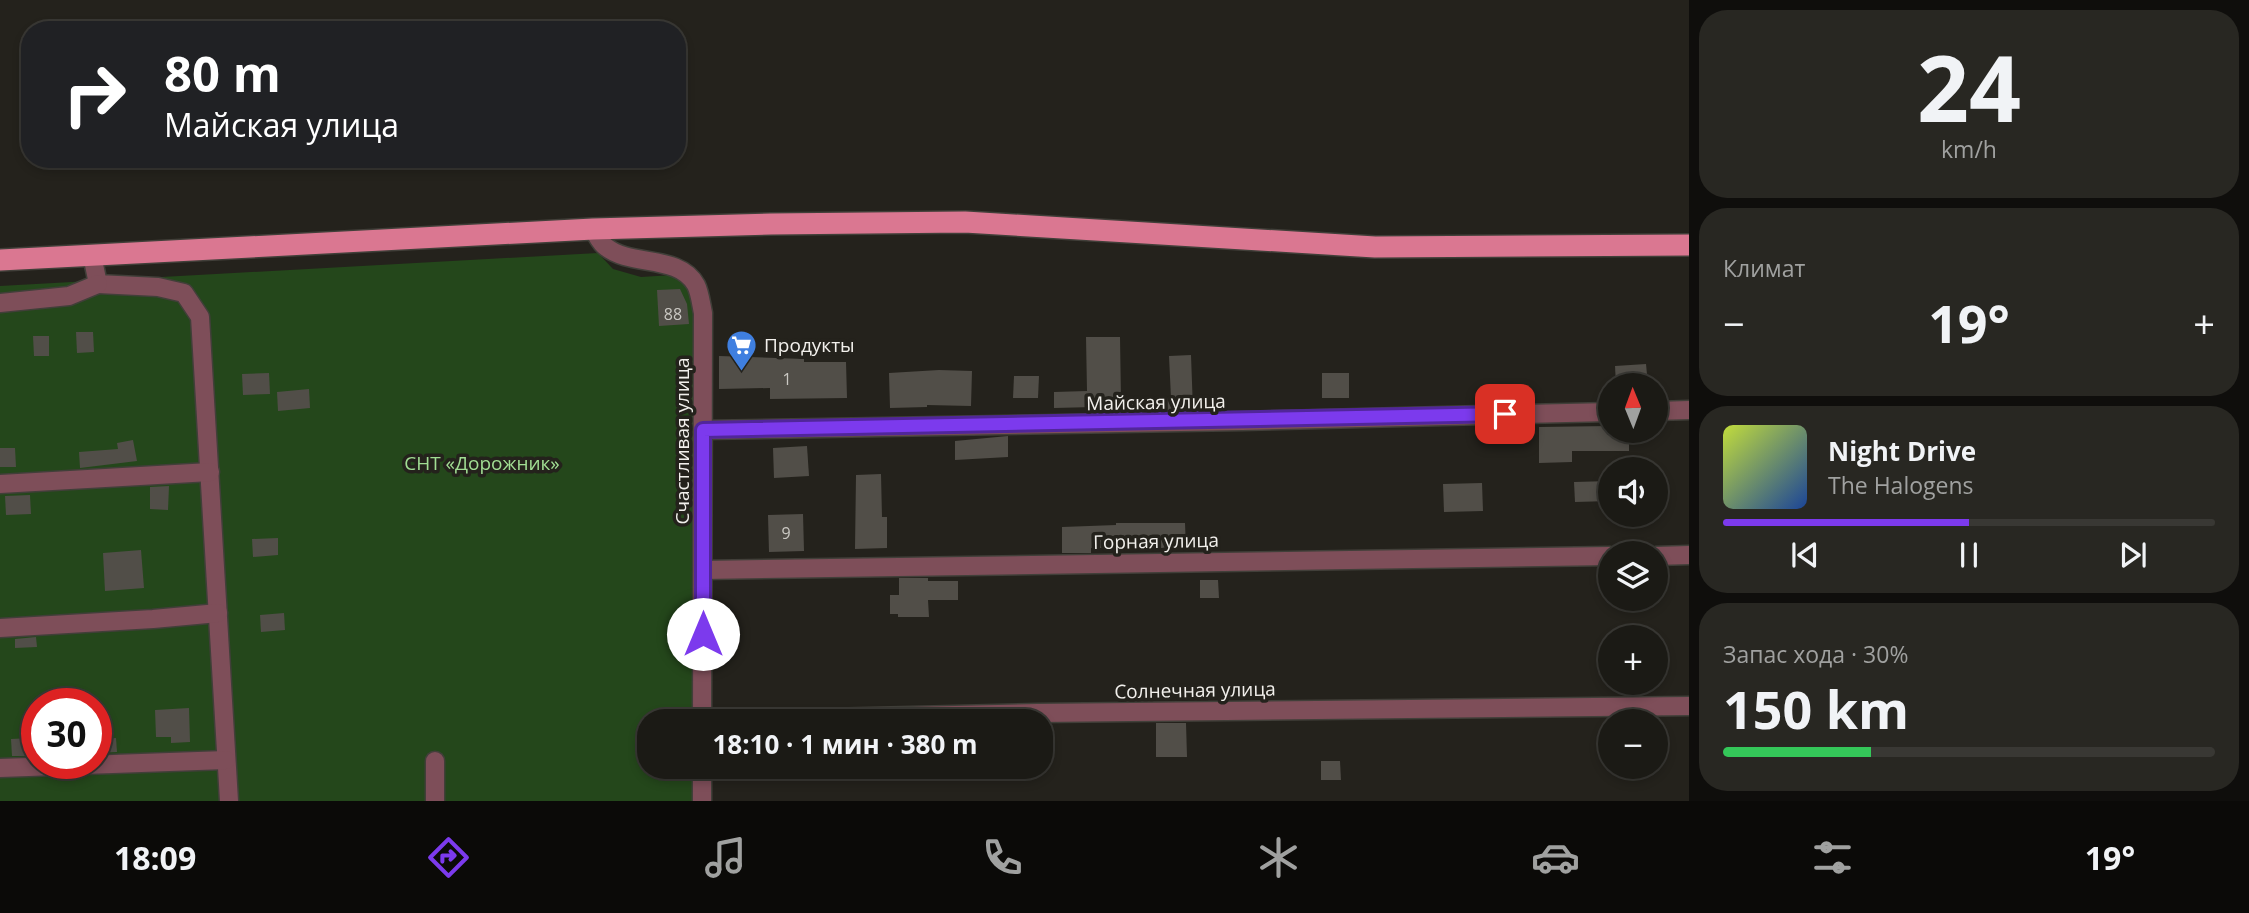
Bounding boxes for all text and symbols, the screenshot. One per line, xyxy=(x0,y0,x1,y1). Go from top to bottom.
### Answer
text: 24 xyxy=(1917,25,2021,149)
text: 80 m xyxy=(164,40,281,106)
icon: right xyxy=(49,49,140,140)
text: Майская улица xyxy=(164,103,399,146)
text: km/h xyxy=(1941,133,1997,165)
text: Климат xyxy=(1723,252,1805,284)
text: 19° xyxy=(1928,287,2010,358)
text: − xyxy=(1723,297,1745,349)
text: + xyxy=(2193,297,2215,349)
house number: 88 xyxy=(664,303,682,325)
supermarket icon: Продукты xyxy=(724,328,758,372)
place label: Продукты xyxy=(764,332,855,358)
street label: Счастливая улица xyxy=(669,358,695,524)
house number: 1 xyxy=(782,368,792,390)
north arrow xyxy=(1598,373,1668,443)
map controls xyxy=(1598,373,1668,779)
pin xyxy=(1475,384,1535,444)
street label: Майская улица xyxy=(1086,388,1226,416)
icon: arrive xyxy=(1486,395,1524,433)
text: Night Drive xyxy=(1828,433,1976,469)
park label: СНТ «Дорожник» xyxy=(404,450,560,476)
button: sound xyxy=(1598,457,1668,527)
text: The Halogens xyxy=(1828,469,1974,501)
house number: 9 xyxy=(781,522,791,544)
street label: Горная улица xyxy=(1093,527,1219,555)
icon: previous xyxy=(1786,536,1824,574)
icon: pause xyxy=(1950,536,1988,574)
icon: next xyxy=(2114,536,2152,574)
button: layers xyxy=(1598,541,1668,611)
position arrow xyxy=(666,597,740,671)
button: + xyxy=(1598,625,1668,695)
text: Запас хода · 30% xyxy=(1723,638,1908,670)
text: 150 km xyxy=(1723,673,1909,744)
street label: Солнечная улица xyxy=(1114,676,1276,704)
speed limit sign: 30 xyxy=(21,688,112,779)
button: − xyxy=(1598,709,1668,779)
text: 18:10 · 1 мин · 380 m xyxy=(712,726,978,762)
icon: directions xyxy=(424,833,473,882)
icon: music xyxy=(701,833,750,882)
icon: phone xyxy=(978,833,1027,882)
icon: climate xyxy=(1254,833,1303,882)
icon: car xyxy=(1531,833,1580,882)
icon: filters xyxy=(1808,833,1857,882)
text: 18:09 xyxy=(114,836,196,879)
text: 19° xyxy=(2085,836,2135,879)

